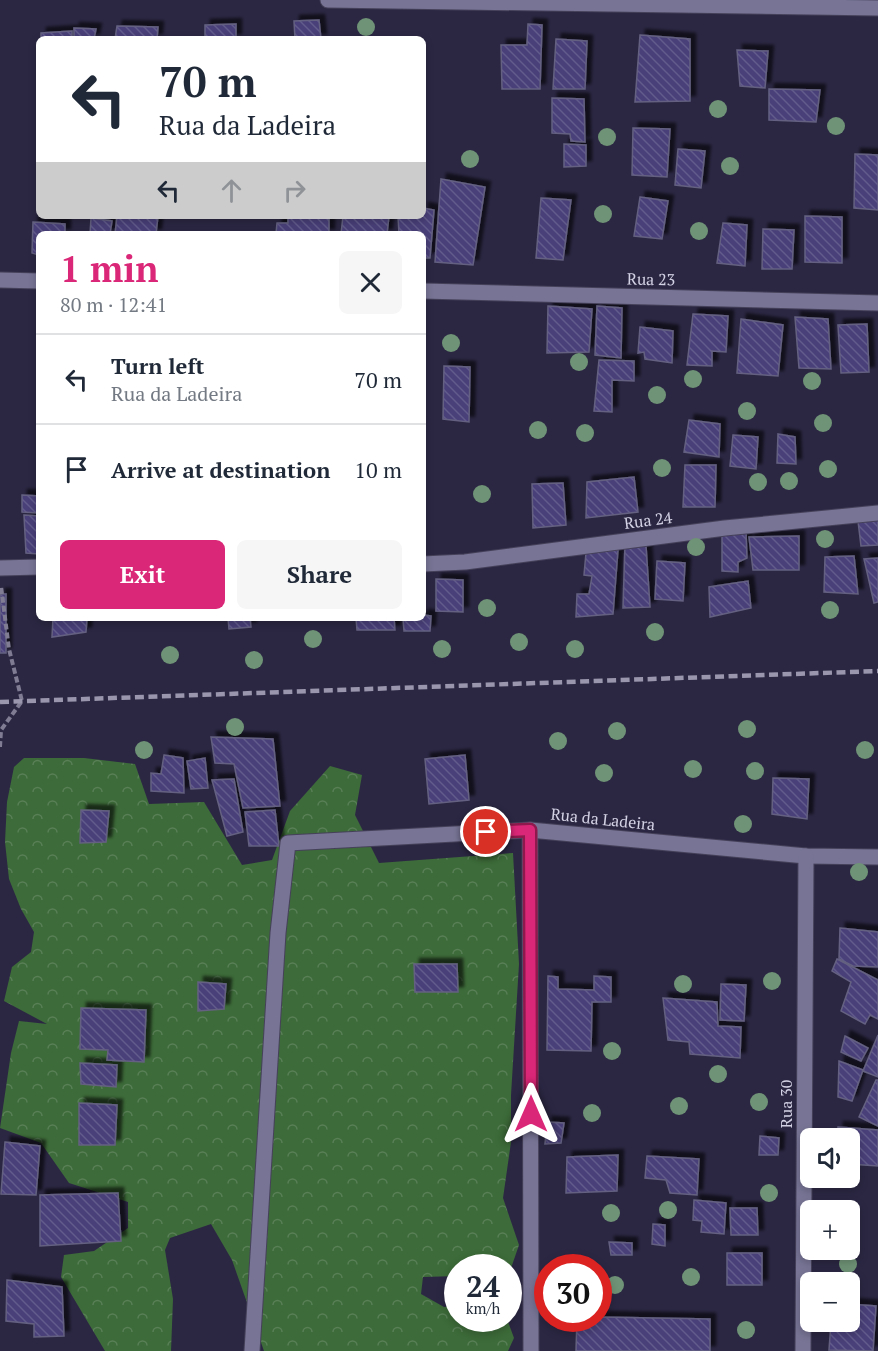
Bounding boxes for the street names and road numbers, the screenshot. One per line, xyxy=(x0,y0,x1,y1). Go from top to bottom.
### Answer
street label: Rua 23 xyxy=(627,268,675,290)
street label: Rua 24 xyxy=(623,506,674,534)
street label: Rua da Ladeira xyxy=(550,803,656,835)
street label: Rua 30 xyxy=(775,1080,797,1128)

